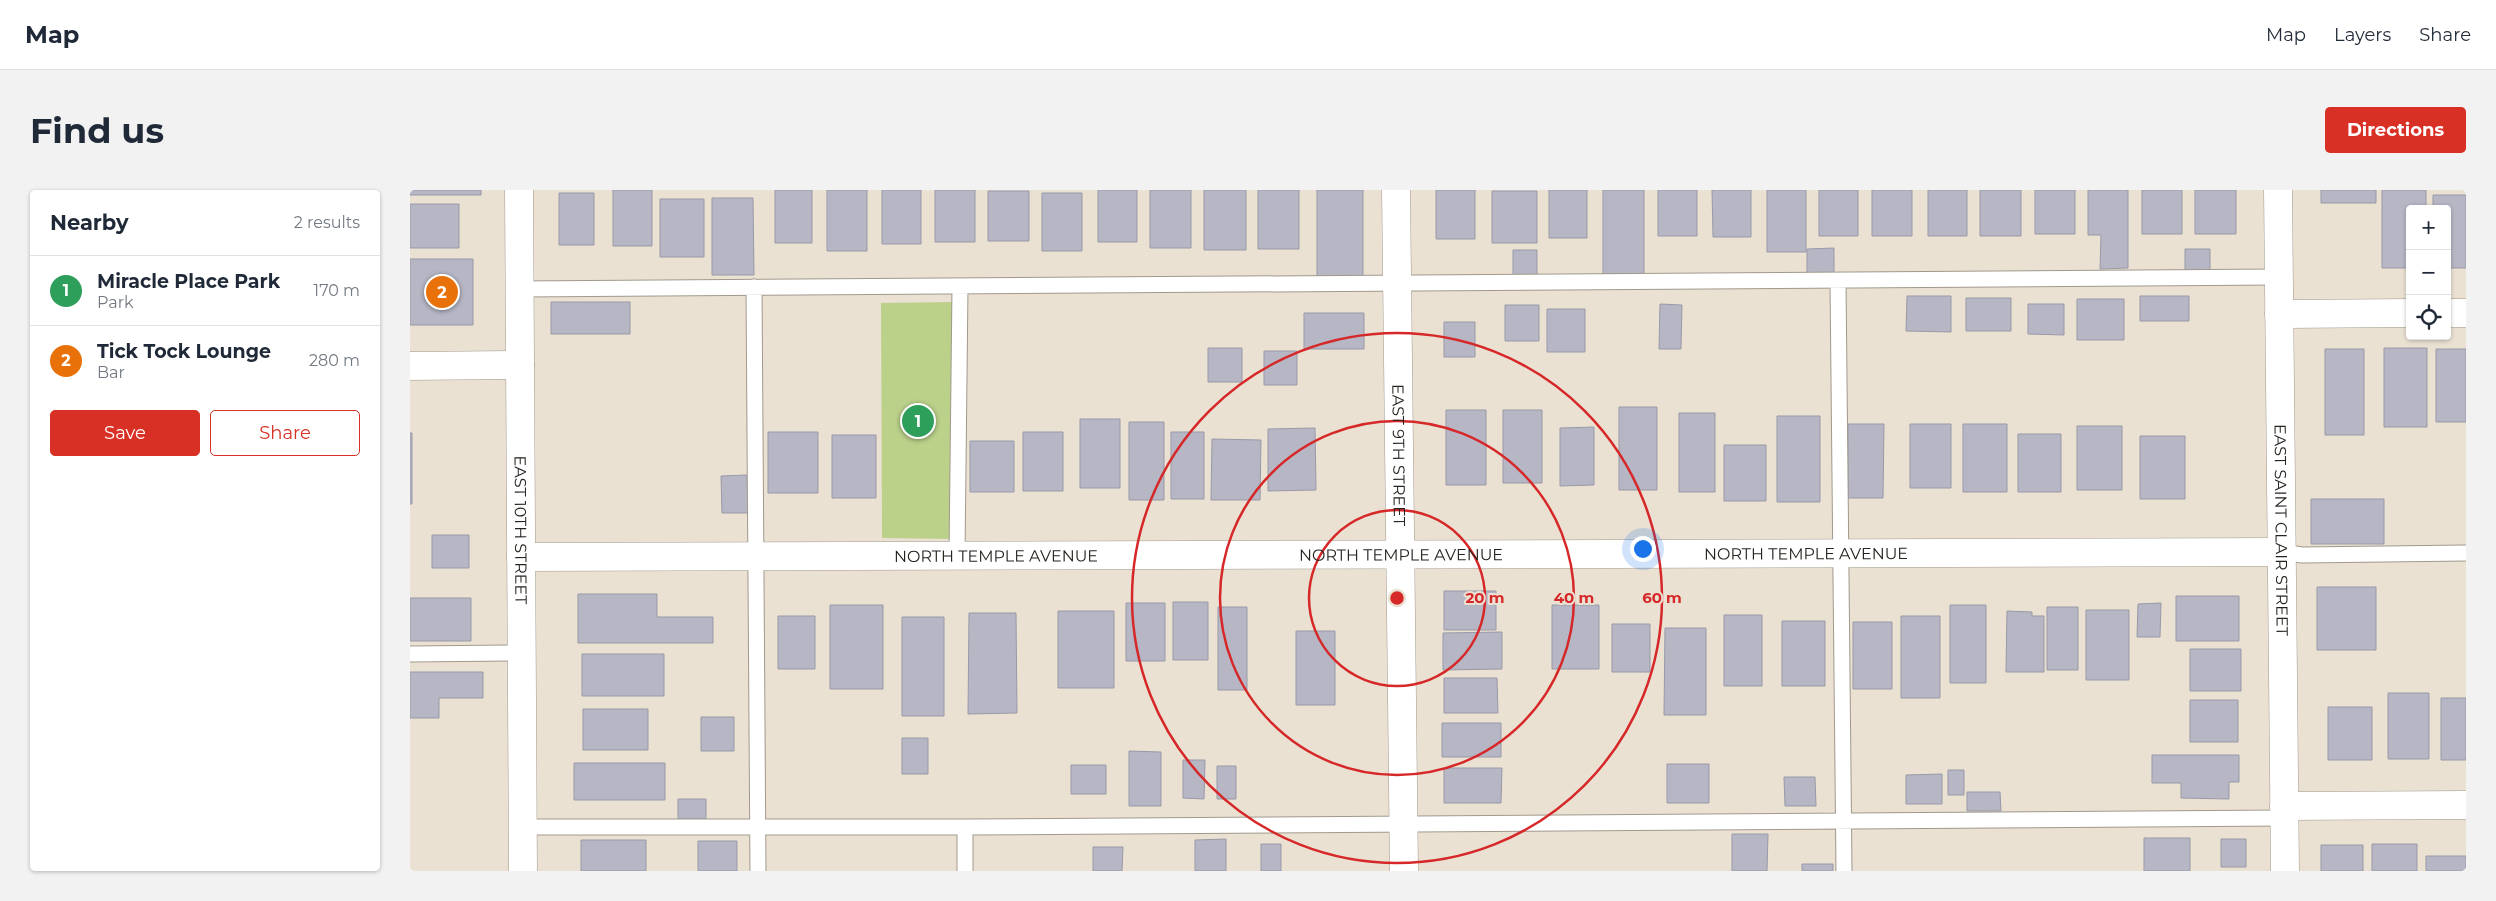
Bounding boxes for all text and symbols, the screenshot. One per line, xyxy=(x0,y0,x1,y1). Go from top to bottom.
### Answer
text: Map xyxy=(25,20,79,49)
text: Map xyxy=(2266,24,2306,46)
text: Layers xyxy=(2334,24,2391,46)
text: Share xyxy=(2419,24,2471,46)
button: Directions xyxy=(2325,107,2466,153)
text: Find us xyxy=(30,109,164,152)
map controls xyxy=(2406,205,2451,340)
button: + xyxy=(2406,205,2451,250)
text: Nearby xyxy=(50,210,129,235)
text: 2 results xyxy=(294,213,360,232)
button: − xyxy=(2406,250,2451,295)
text: Miracle Place Park xyxy=(97,270,280,293)
pin: 2 xyxy=(426,273,458,311)
text: 1 xyxy=(63,281,69,300)
text: 170 m xyxy=(313,281,360,300)
text: Park xyxy=(97,293,134,312)
button: locate xyxy=(2406,295,2451,340)
text: Tick Tock Lounge xyxy=(97,340,271,363)
text: 2 xyxy=(61,351,71,370)
text: 280 m xyxy=(309,351,360,370)
text: Bar xyxy=(97,363,125,382)
street label: EAST 9TH STREET xyxy=(1389,384,1409,527)
pin: 1 xyxy=(902,402,934,440)
button: Save xyxy=(50,410,200,456)
button: Share xyxy=(210,410,360,456)
street label: EAST SAINT CLAIR STREET xyxy=(2271,424,2292,637)
street label: EAST 10TH STREET xyxy=(511,456,531,605)
your location xyxy=(1630,536,1656,562)
street label: NORTH TEMPLE AVENUE xyxy=(1704,544,1908,563)
street label: NORTH TEMPLE AVENUE xyxy=(1299,545,1503,564)
street label: NORTH TEMPLE AVENUE xyxy=(894,546,1098,565)
text: 20 m xyxy=(1465,588,1505,607)
text: 40 m xyxy=(1554,588,1594,607)
text: 60 m xyxy=(1642,588,1682,607)
centre of rings xyxy=(1388,589,1406,607)

